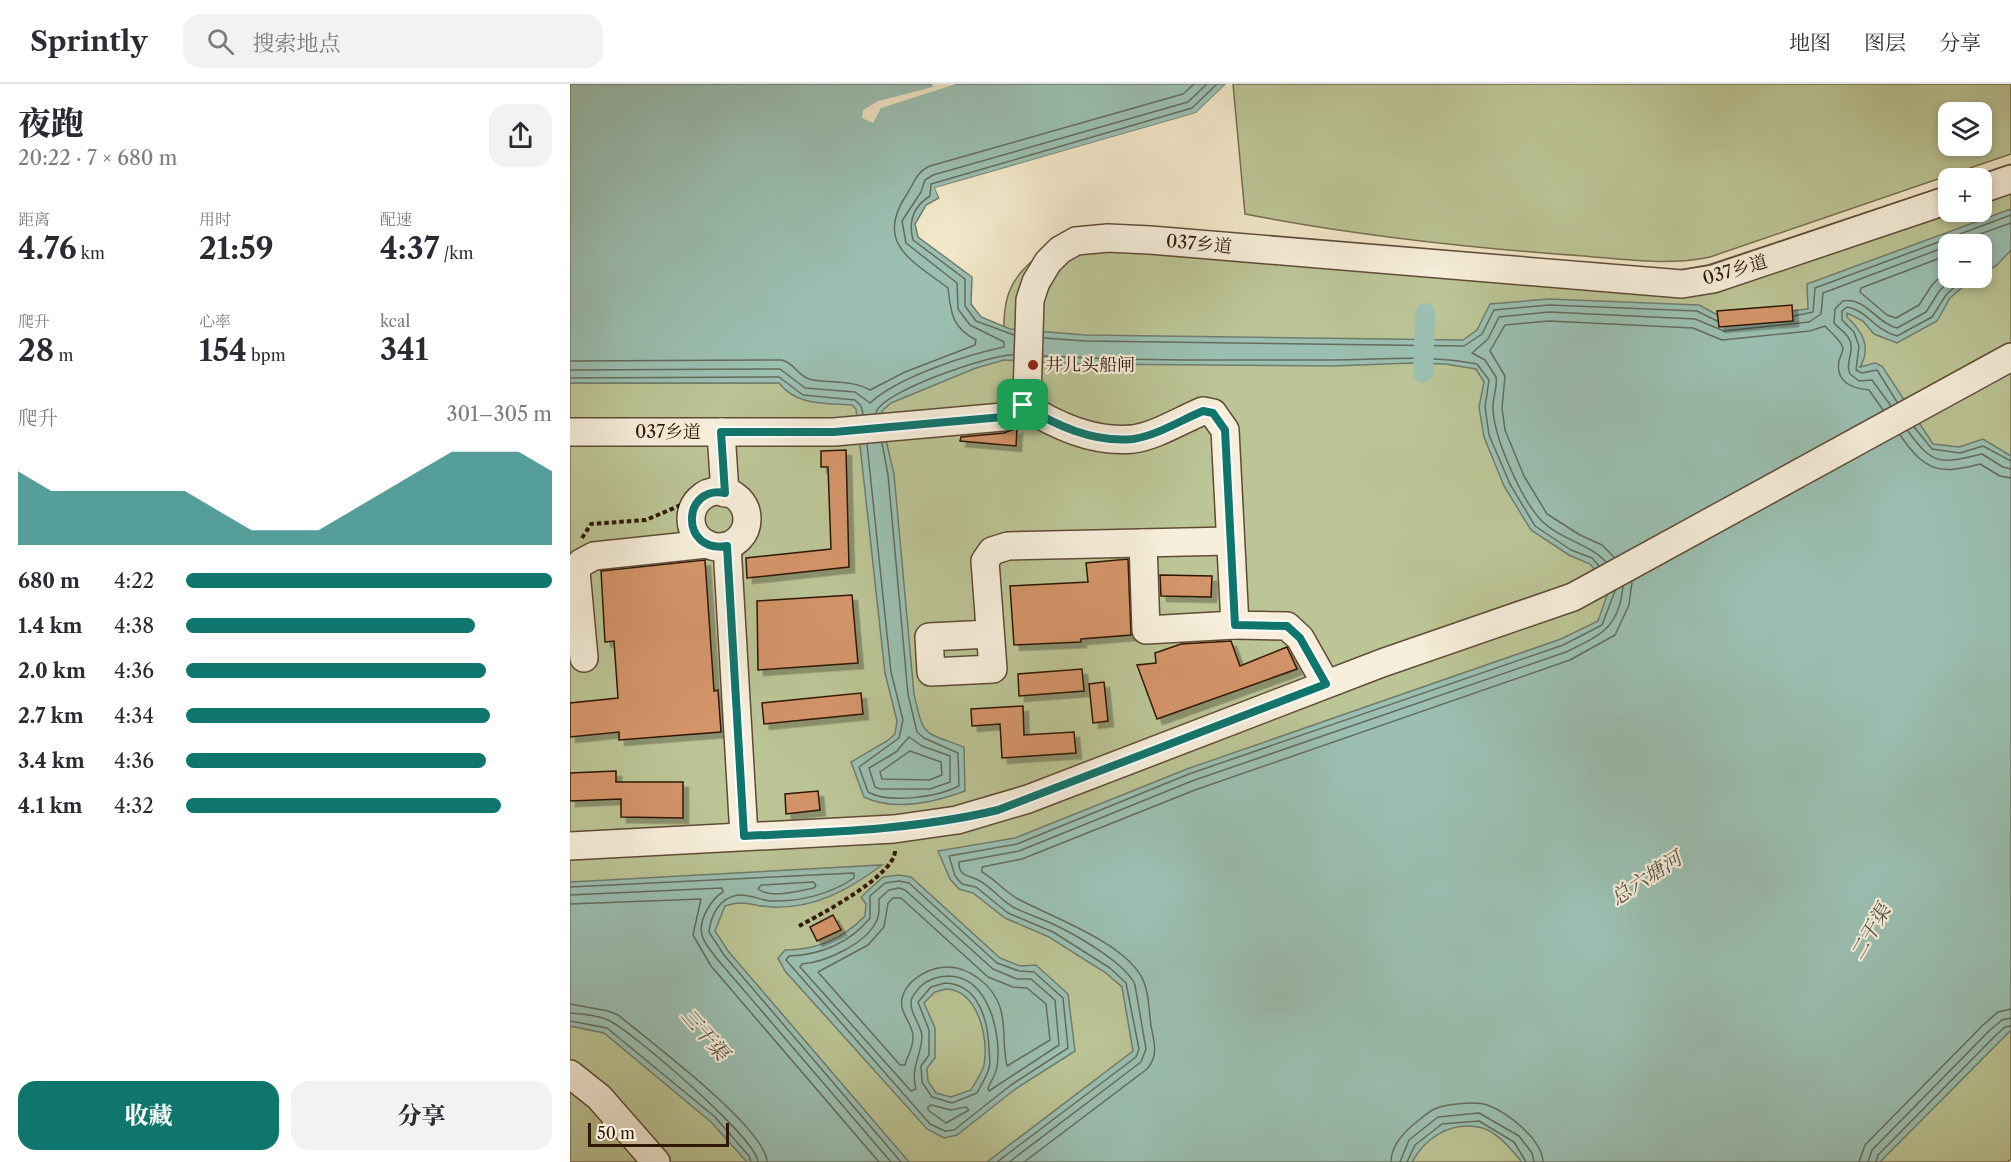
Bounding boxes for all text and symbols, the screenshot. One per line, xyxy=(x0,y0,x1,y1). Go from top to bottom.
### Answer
search box xyxy=(183,14,603,68)
text: Sprintly xyxy=(30,24,147,58)
icon: search xyxy=(204,25,237,58)
text: 搜索地点 xyxy=(252,30,340,57)
text: 地图 xyxy=(1789,30,1831,55)
text: 图层 xyxy=(1864,30,1906,55)
text: 分享 xyxy=(1939,30,1981,55)
map controls xyxy=(1938,102,1992,288)
button: layers xyxy=(1938,102,1992,156)
text: 夜跑 xyxy=(18,103,84,144)
button: share xyxy=(489,104,552,167)
text: 20:22 · 7 × 680 m xyxy=(18,146,177,170)
button: + xyxy=(1938,168,1992,222)
text: 距离 xyxy=(18,209,50,229)
text: 用时 xyxy=(199,209,231,229)
text: 配速 xyxy=(380,209,412,229)
text: 4.76 xyxy=(18,230,77,267)
text: 21:59 xyxy=(199,230,274,267)
text: 4:37 xyxy=(380,230,439,267)
street label: 037乡道 xyxy=(1165,230,1233,258)
button: − xyxy=(1938,234,1992,288)
text: km xyxy=(77,243,105,263)
text: /km xyxy=(439,243,473,263)
street label: 037乡道 xyxy=(1700,250,1770,290)
text: 爬升 xyxy=(18,311,50,331)
text: 心率 xyxy=(199,311,231,331)
text: kcal xyxy=(380,311,410,331)
text: 341 xyxy=(380,331,428,368)
text: 28 xyxy=(18,332,54,369)
text: 154 xyxy=(199,332,247,369)
text: m xyxy=(54,345,73,365)
text: bpm xyxy=(247,345,286,365)
place label: 井儿头船闸 xyxy=(1045,354,1135,376)
marker: 井儿头船闸 xyxy=(1026,358,1040,372)
pin xyxy=(997,379,1048,430)
icon: arrive xyxy=(1006,388,1039,421)
text: 301–305 m xyxy=(447,402,552,426)
text: 爬升 xyxy=(18,406,58,430)
street label: 037乡道 xyxy=(635,421,701,443)
text: 680 m xyxy=(18,569,80,593)
text: 4:22 xyxy=(114,569,154,593)
text: 1.4 km xyxy=(18,614,83,638)
text: 4:38 xyxy=(114,614,154,638)
text: 2.0 km xyxy=(18,659,86,683)
text: 4:36 xyxy=(114,659,154,683)
text: 2.7 km xyxy=(18,704,84,728)
text: 4:34 xyxy=(114,704,154,728)
text: 3.4 km xyxy=(18,749,85,773)
text: 4:36 xyxy=(114,749,154,773)
text: 4.1 km xyxy=(18,794,83,818)
text: 4:32 xyxy=(114,794,154,818)
water label: 总六塘河 xyxy=(1606,845,1689,910)
water label: 二干渠 xyxy=(1845,897,1897,964)
water label: 三干渠 xyxy=(676,1003,736,1067)
button: 收藏 xyxy=(18,1081,279,1150)
button: 分享 xyxy=(291,1081,552,1150)
scale bar xyxy=(588,1120,729,1148)
text: 50 m xyxy=(597,1123,635,1143)

